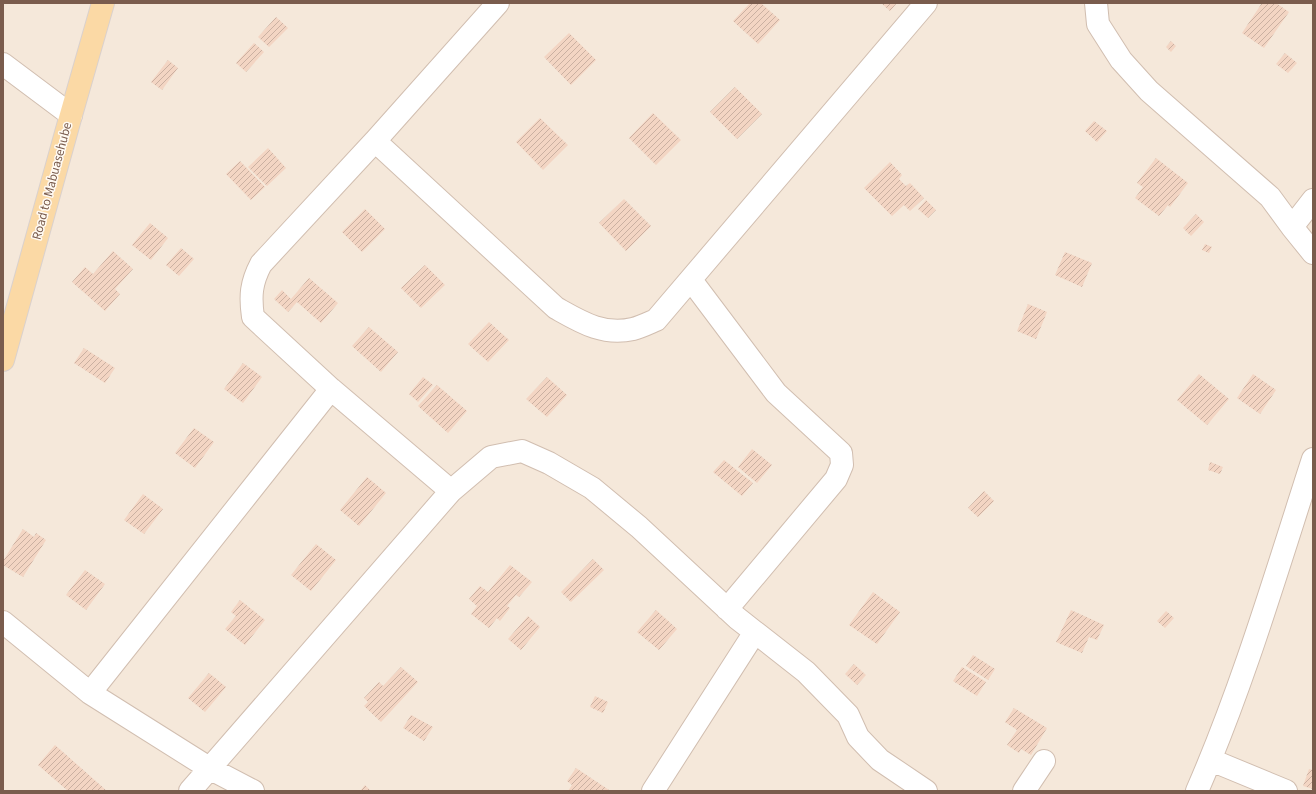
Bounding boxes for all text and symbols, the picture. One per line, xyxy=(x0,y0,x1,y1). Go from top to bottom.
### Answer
street label: Road to Mabuasehube xyxy=(28,120,76,242)

